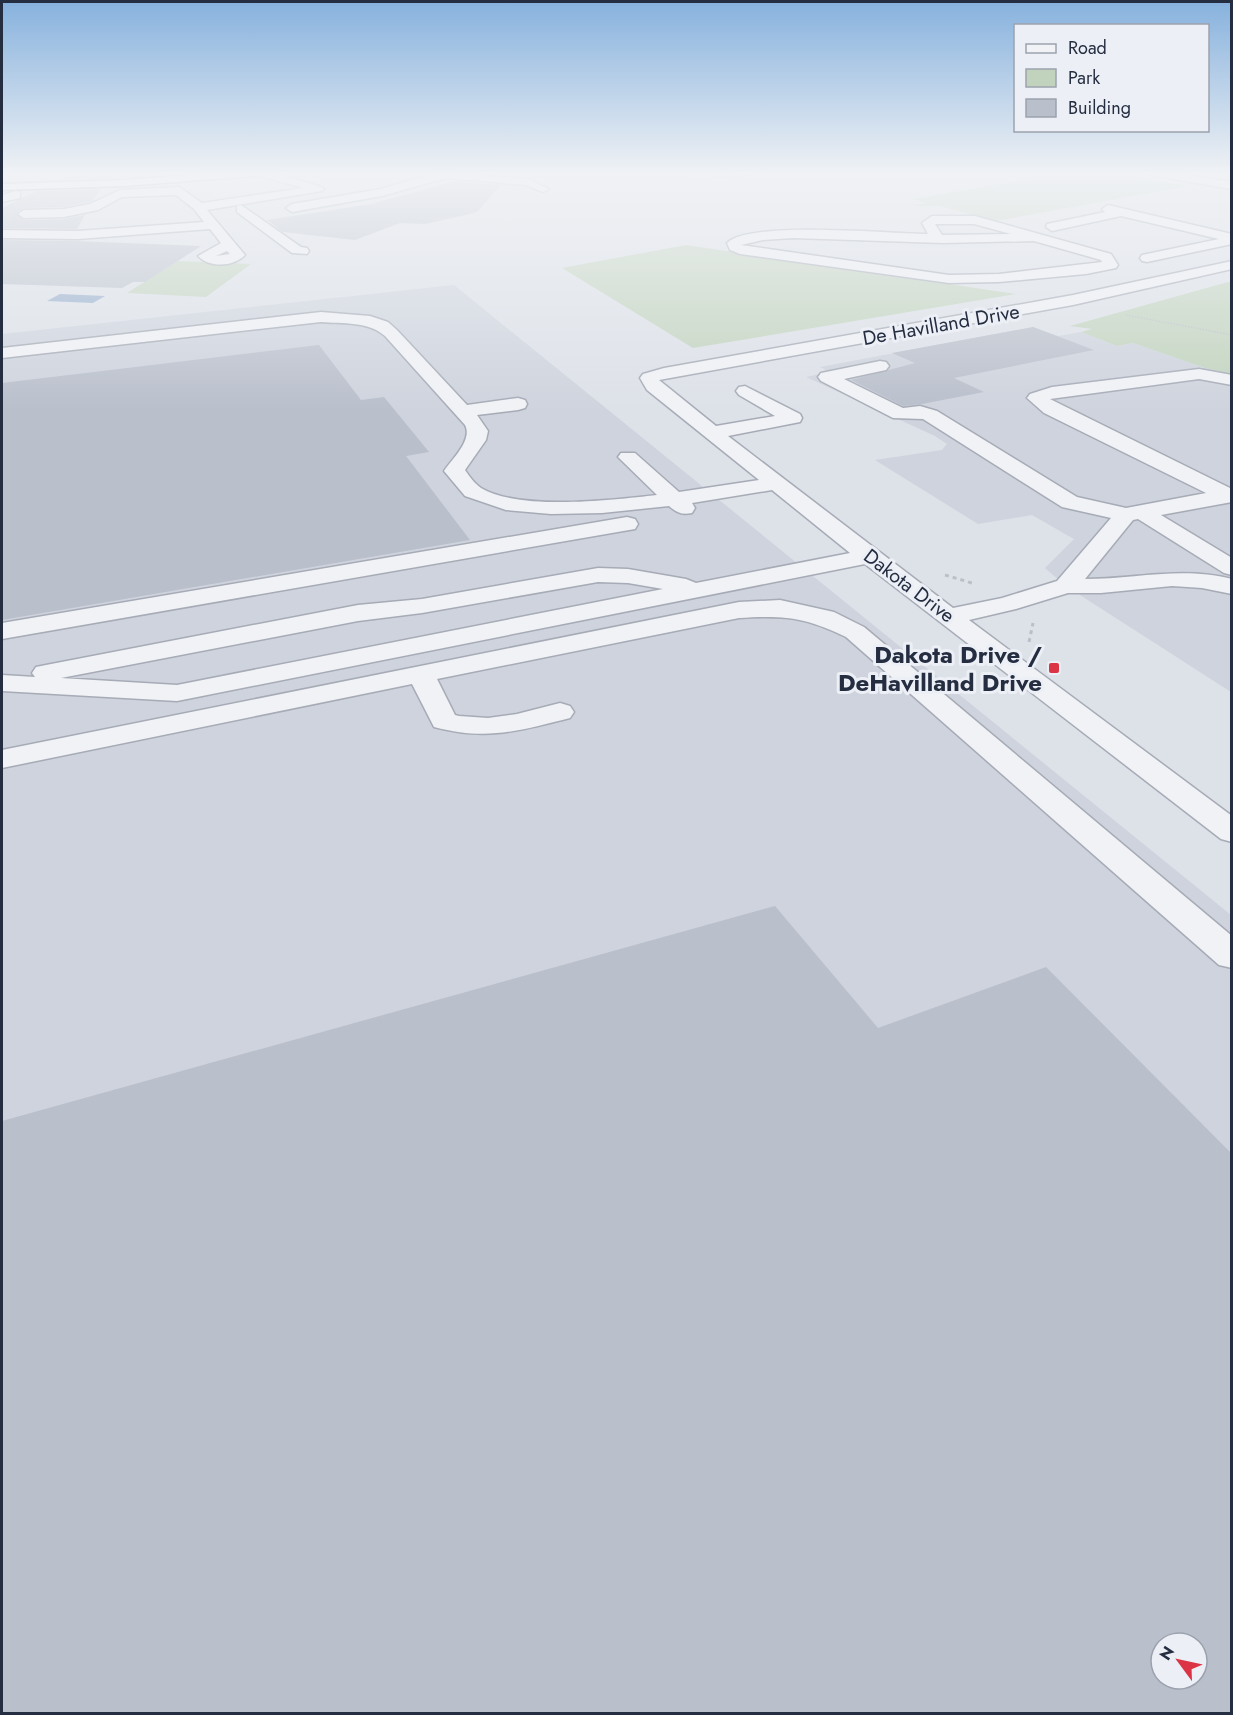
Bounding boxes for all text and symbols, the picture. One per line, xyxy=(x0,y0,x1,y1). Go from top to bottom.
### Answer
legend xyxy=(1014,24,1209,132)
text: Road xyxy=(1068,35,1107,61)
text: Park xyxy=(1068,65,1100,91)
text: Building xyxy=(1068,95,1131,121)
street label: De Havilland Drive xyxy=(860,297,1022,353)
street label: Dakota Drive xyxy=(857,542,961,630)
place label: Dakota Drive / DeHavilland Drive xyxy=(838,637,1042,700)
marker: Dakota Drive / DeHavilland Drive xyxy=(1047,661,1061,675)
north arrow xyxy=(1149,1631,1209,1691)
text: N xyxy=(1154,1642,1180,1665)

